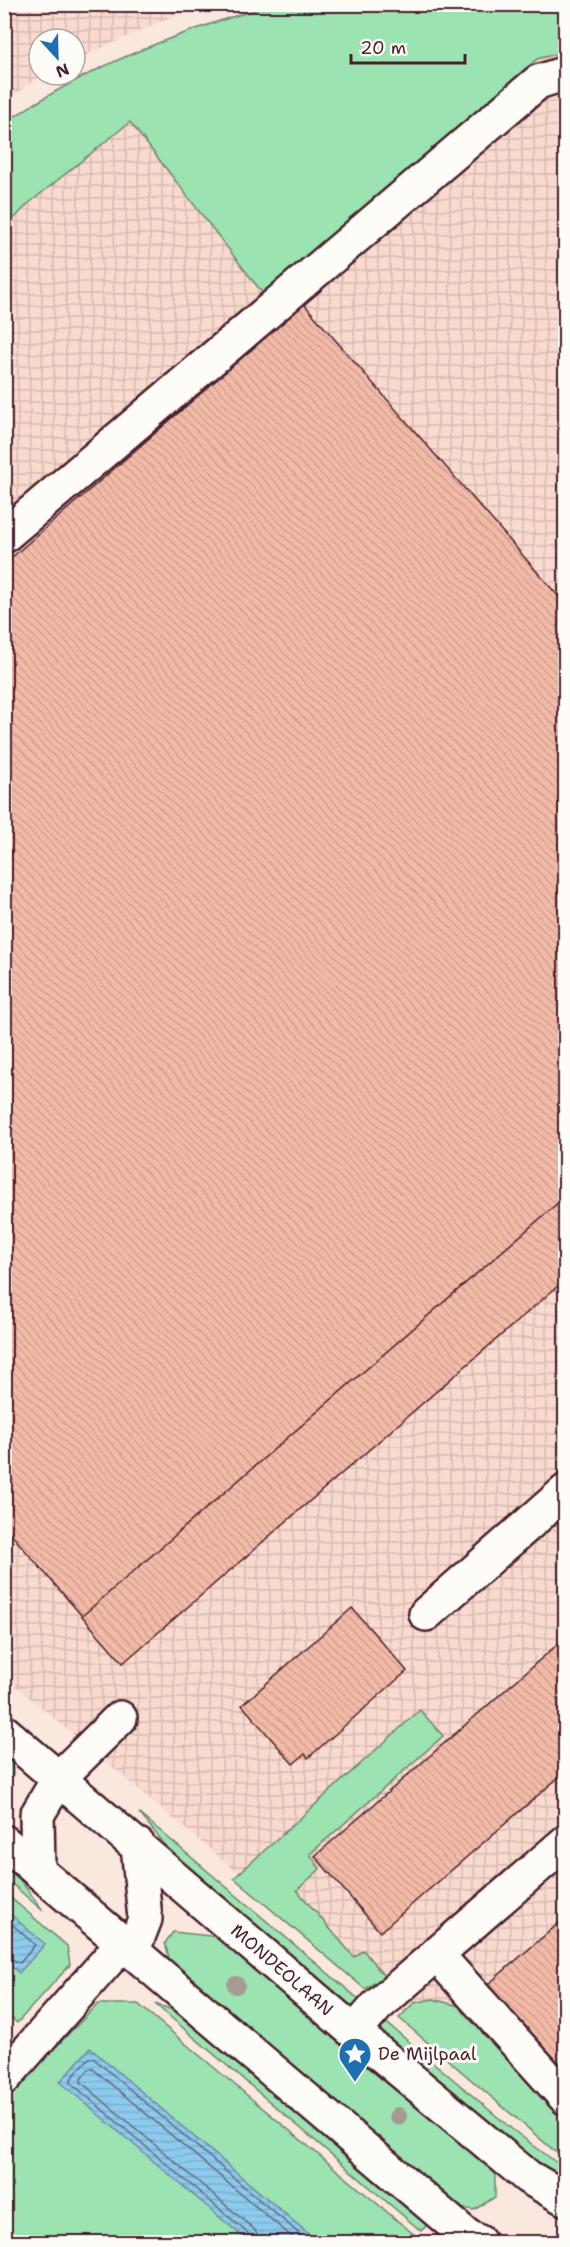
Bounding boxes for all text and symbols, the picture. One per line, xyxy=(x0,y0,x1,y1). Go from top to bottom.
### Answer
north arrow xyxy=(27,27,87,87)
scale bar xyxy=(351,27,465,65)
text: 20 m xyxy=(360,36,406,60)
text: N xyxy=(53,58,72,83)
street label: MONDEOLAAN xyxy=(226,1919,338,2021)
place icon: De Mijlpaal xyxy=(337,2036,373,2083)
place label: De Mijlpaal xyxy=(378,2042,477,2066)

